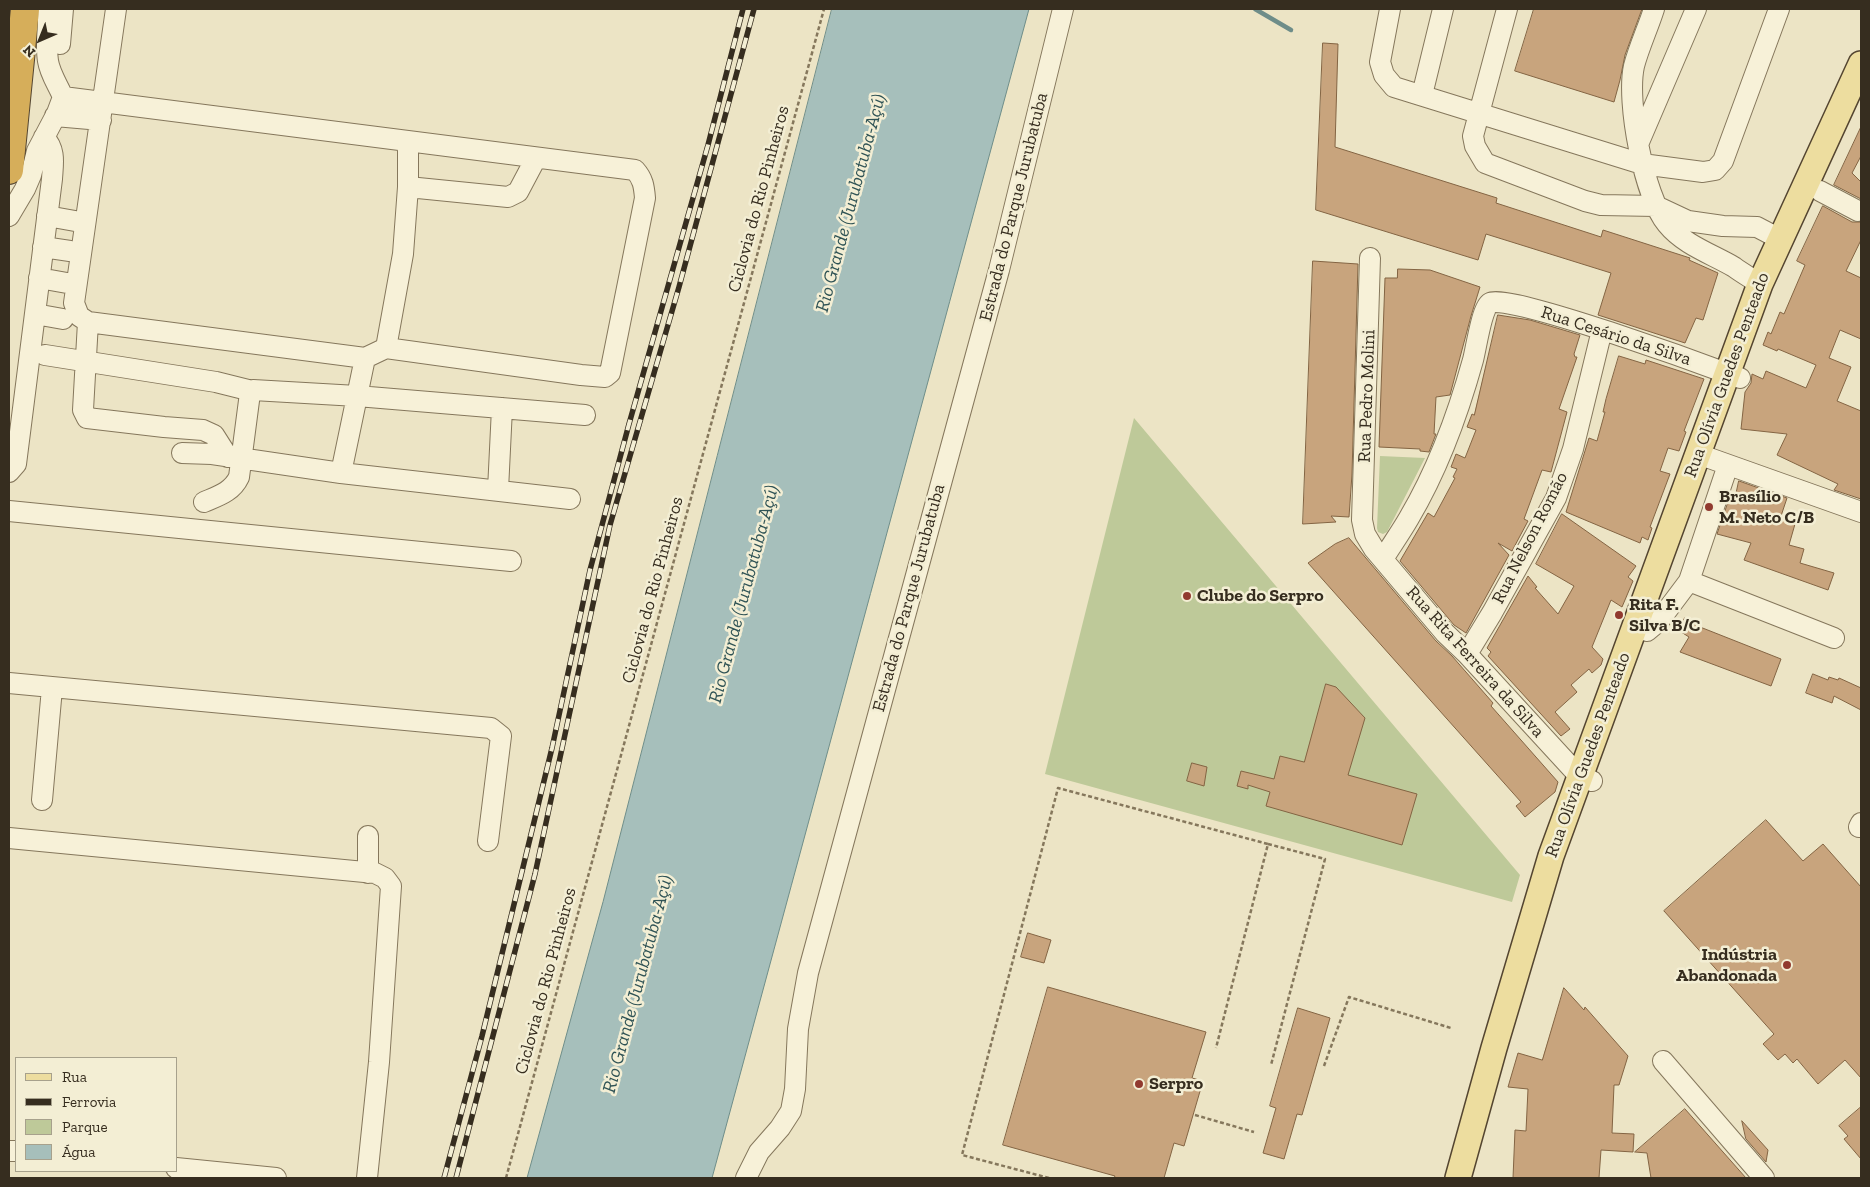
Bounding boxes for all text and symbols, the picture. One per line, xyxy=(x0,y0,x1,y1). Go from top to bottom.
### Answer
north arrow xyxy=(15,15,65,65)
text: N xyxy=(20,41,39,61)
street label: Estrada do Parque Jurubatuba xyxy=(975,90,1053,324)
water label: Rio Grande (Jurubatuba-Açú) xyxy=(811,92,891,314)
street label: Ciclovia do Rio Pinheiros xyxy=(724,103,794,295)
street label: Rua Olívia Guedes Penteado xyxy=(1680,270,1774,480)
street label: Rua Cesário da Silva xyxy=(1538,302,1694,370)
street label: Rua Pedro Molini xyxy=(1354,329,1380,463)
street label: Rua Nelson Romão xyxy=(1487,468,1573,608)
street label: Estrada do Parque Jurubatuba xyxy=(868,482,950,714)
water label: Rio Grande (Jurubatuba-Açú) xyxy=(704,483,784,705)
place label: Brasílio M. Neto C/B xyxy=(1719,486,1814,528)
street label: Ciclovia do Rio Pinheiros xyxy=(618,494,688,686)
marker: Brasílio M. Neto C/B xyxy=(1703,501,1715,513)
street label: Rua Rita Ferreira da Silva xyxy=(1401,582,1549,742)
place label: Clube do Serpro xyxy=(1197,585,1324,607)
marker: Clube do Serpro xyxy=(1181,590,1193,602)
place label: Rita F. Silva B/C xyxy=(1629,594,1700,636)
marker: Rita F. Silva B/C xyxy=(1613,609,1625,621)
street label: Rua Olívia Guedes Penteado xyxy=(1541,650,1635,860)
water label: Rio Grande (Jurubatuba-Açú) xyxy=(598,873,678,1095)
street label: Ciclovia do Rio Pinheiros xyxy=(511,885,581,1077)
place label: Indústria Abandonada xyxy=(1676,944,1777,986)
marker: Indústria Abandonada xyxy=(1781,959,1793,971)
legend xyxy=(15,1057,178,1172)
text: Rua xyxy=(62,1068,87,1086)
place label: Serpro xyxy=(1149,1073,1203,1095)
marker: Serpro xyxy=(1133,1078,1145,1090)
text: Ferrovia xyxy=(62,1093,116,1111)
text: Parque xyxy=(62,1118,108,1136)
text: Água xyxy=(62,1143,95,1161)

